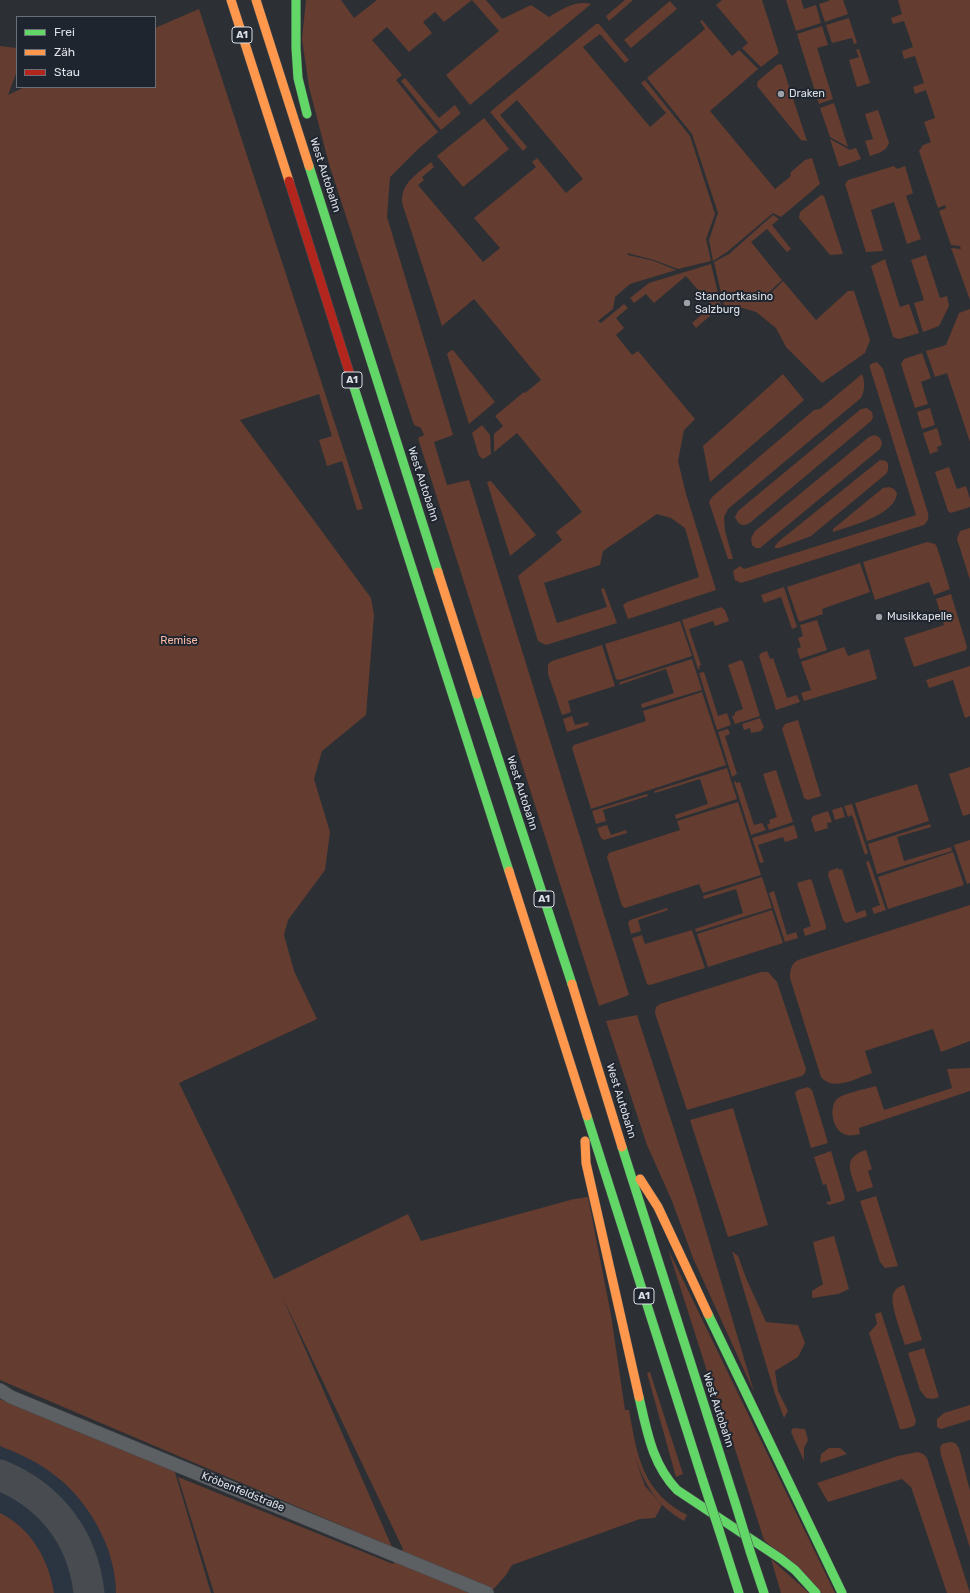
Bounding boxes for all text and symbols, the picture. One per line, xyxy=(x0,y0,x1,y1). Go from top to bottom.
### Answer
legend xyxy=(16,16,156,88)
text: Frei xyxy=(54,25,75,39)
road number: A1 xyxy=(232,27,252,43)
text: Zäh xyxy=(54,45,75,59)
text: Stau xyxy=(54,65,80,79)
place label: Draken xyxy=(789,87,825,101)
marker: Draken xyxy=(776,89,786,99)
street label: West Autobahn xyxy=(307,136,343,214)
place label: Standortkasino Salzburg xyxy=(695,290,773,316)
marker: Standortkasino Salzburg xyxy=(682,298,692,308)
road number: A1 xyxy=(342,372,362,388)
street label: West Autobahn xyxy=(405,445,441,523)
place label: Musikkapelle xyxy=(887,610,952,624)
marker: Musikkapelle xyxy=(874,612,884,622)
park label: Remise xyxy=(160,634,198,648)
street label: West Autobahn xyxy=(504,754,540,832)
road number: A1 xyxy=(534,891,554,907)
street label: West Autobahn xyxy=(603,1062,639,1140)
road number: A1 xyxy=(634,1288,654,1304)
street label: West Autobahn xyxy=(700,1371,736,1449)
street label: Kröbenfeldstraße xyxy=(200,1469,286,1515)

